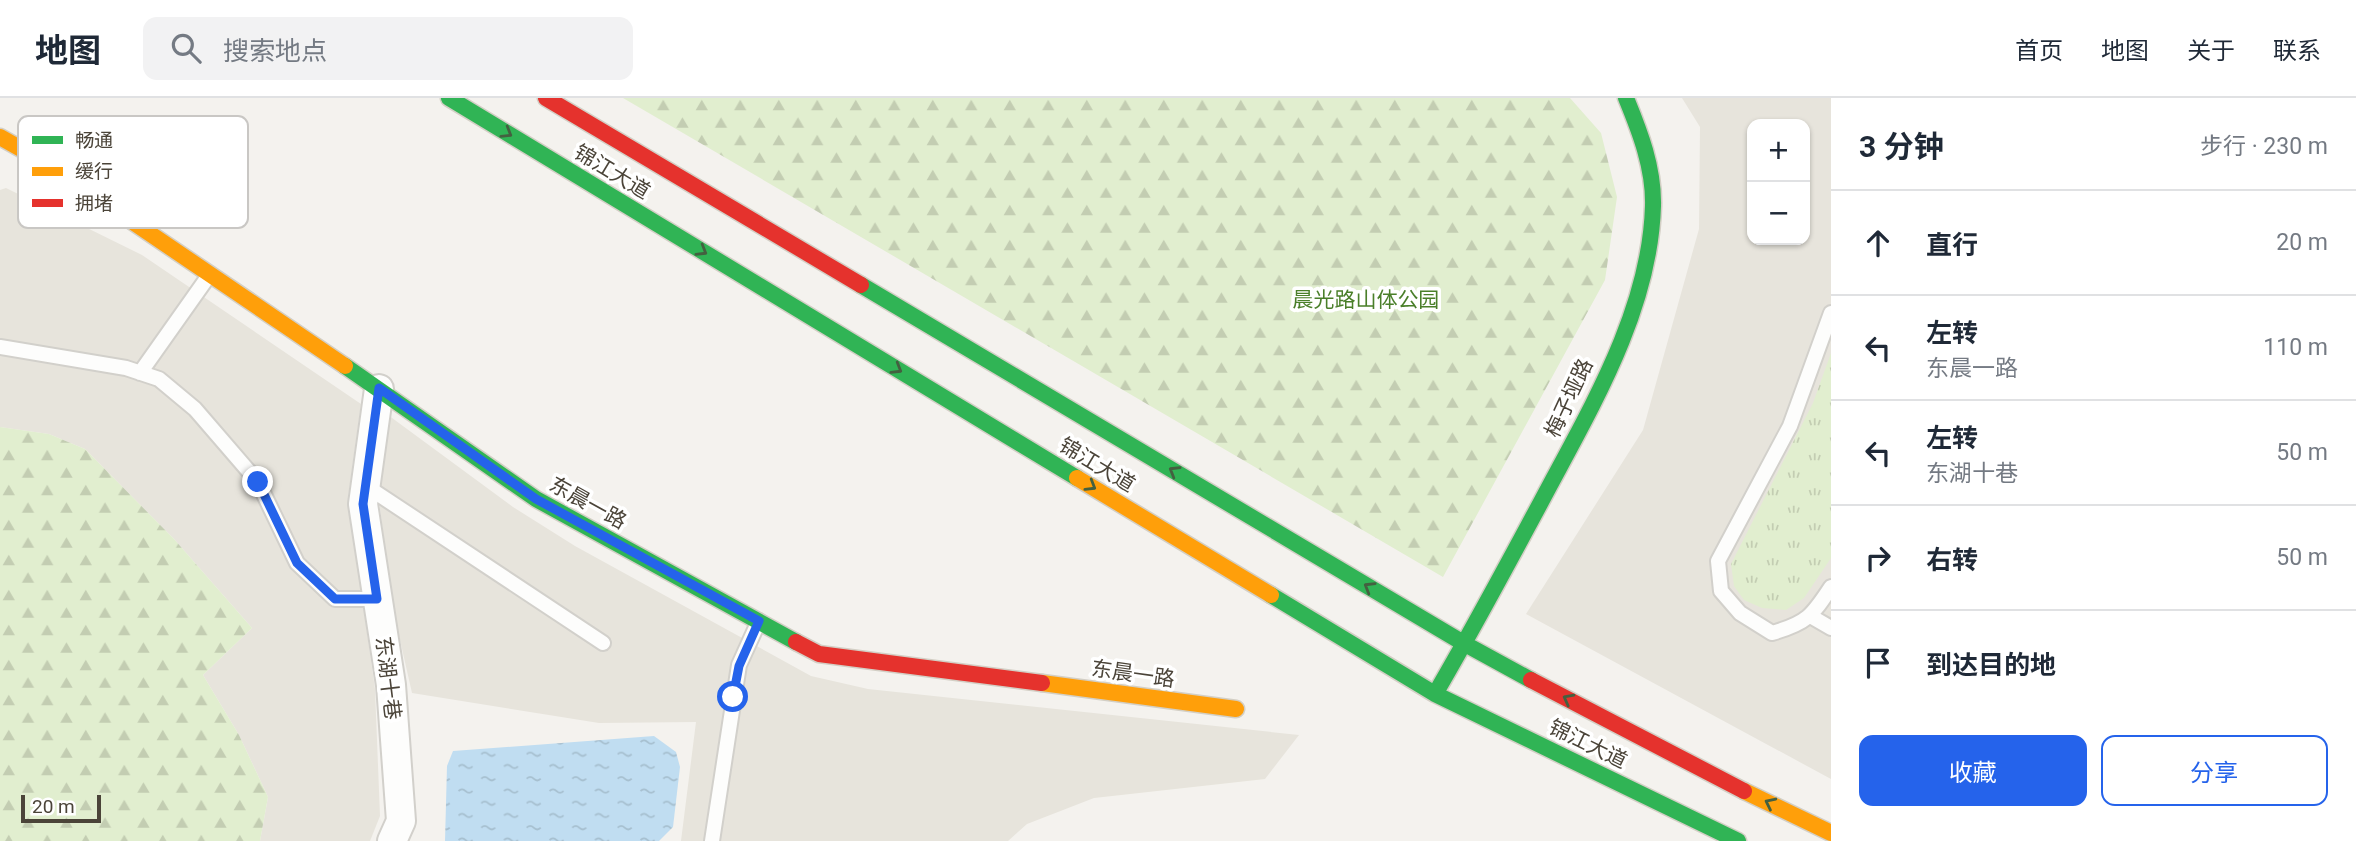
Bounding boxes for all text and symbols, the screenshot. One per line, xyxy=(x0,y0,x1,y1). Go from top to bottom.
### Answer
search box xyxy=(143,17,633,80)
icon: search xyxy=(167,29,205,67)
text: 地图 xyxy=(35,31,101,70)
text: 搜索地点 xyxy=(223,36,327,66)
text: 首页 xyxy=(2015,37,2063,65)
text: 地图 xyxy=(2101,37,2149,65)
text: 关于 xyxy=(2187,37,2235,65)
text: 联系 xyxy=(2273,37,2321,65)
legend xyxy=(18,116,248,228)
map controls xyxy=(1747,119,1810,245)
button: + xyxy=(1747,119,1810,182)
one-way arrow xyxy=(500,125,513,138)
text: 畅通 xyxy=(75,129,113,152)
text: 3 分钟 xyxy=(1859,129,1944,164)
text: 步行 · 230 m xyxy=(2200,133,2328,160)
street label: 锦江大道 xyxy=(570,140,654,204)
text: 缓行 xyxy=(75,160,113,183)
button: − xyxy=(1747,182,1810,245)
text: 拥堵 xyxy=(75,192,113,215)
icon: ahead xyxy=(1859,224,1897,262)
text: 20 m xyxy=(2276,229,2328,256)
text: 直行 xyxy=(1926,230,1978,260)
one-way arrow xyxy=(695,243,708,256)
park label: 晨光路山体公园 xyxy=(1293,288,1440,312)
text: 左转 xyxy=(1926,318,1978,348)
icon: left xyxy=(1859,329,1897,367)
text: 110 m xyxy=(2263,334,2328,361)
street label: 梅子垭路 xyxy=(1540,355,1598,441)
text: 东晨一路 xyxy=(1926,355,2018,382)
one-way arrow xyxy=(889,360,902,373)
text: 左转 xyxy=(1926,423,1978,453)
street label: 锦江大道 xyxy=(1055,433,1139,497)
icon: left xyxy=(1859,434,1897,472)
text: 50 m xyxy=(2276,439,2328,466)
text: 东湖十巷 xyxy=(1926,460,2018,487)
route end xyxy=(242,466,273,497)
one-way arrow xyxy=(1168,466,1181,479)
street label: 东晨一路 xyxy=(545,472,631,534)
one-way arrow xyxy=(1084,478,1097,491)
icon: right xyxy=(1859,539,1897,577)
text: 50 m xyxy=(2276,544,2328,571)
text: 右转 xyxy=(1926,545,1978,575)
one-way arrow xyxy=(1364,582,1377,595)
street label: 东湖十巷 xyxy=(371,635,405,721)
icon: arrive xyxy=(1859,644,1897,682)
text: 到达目的地 xyxy=(1926,650,2056,680)
street label: 东晨一路 xyxy=(1090,656,1176,692)
route start xyxy=(717,681,748,712)
one-way arrow xyxy=(1562,694,1575,707)
street label: 锦江大道 xyxy=(1545,715,1631,773)
button: 收藏 xyxy=(1859,735,2087,806)
button: 分享 xyxy=(2101,735,2328,806)
scale bar xyxy=(21,792,102,824)
text: 20 m xyxy=(32,795,75,818)
one-way arrow xyxy=(1765,798,1777,812)

